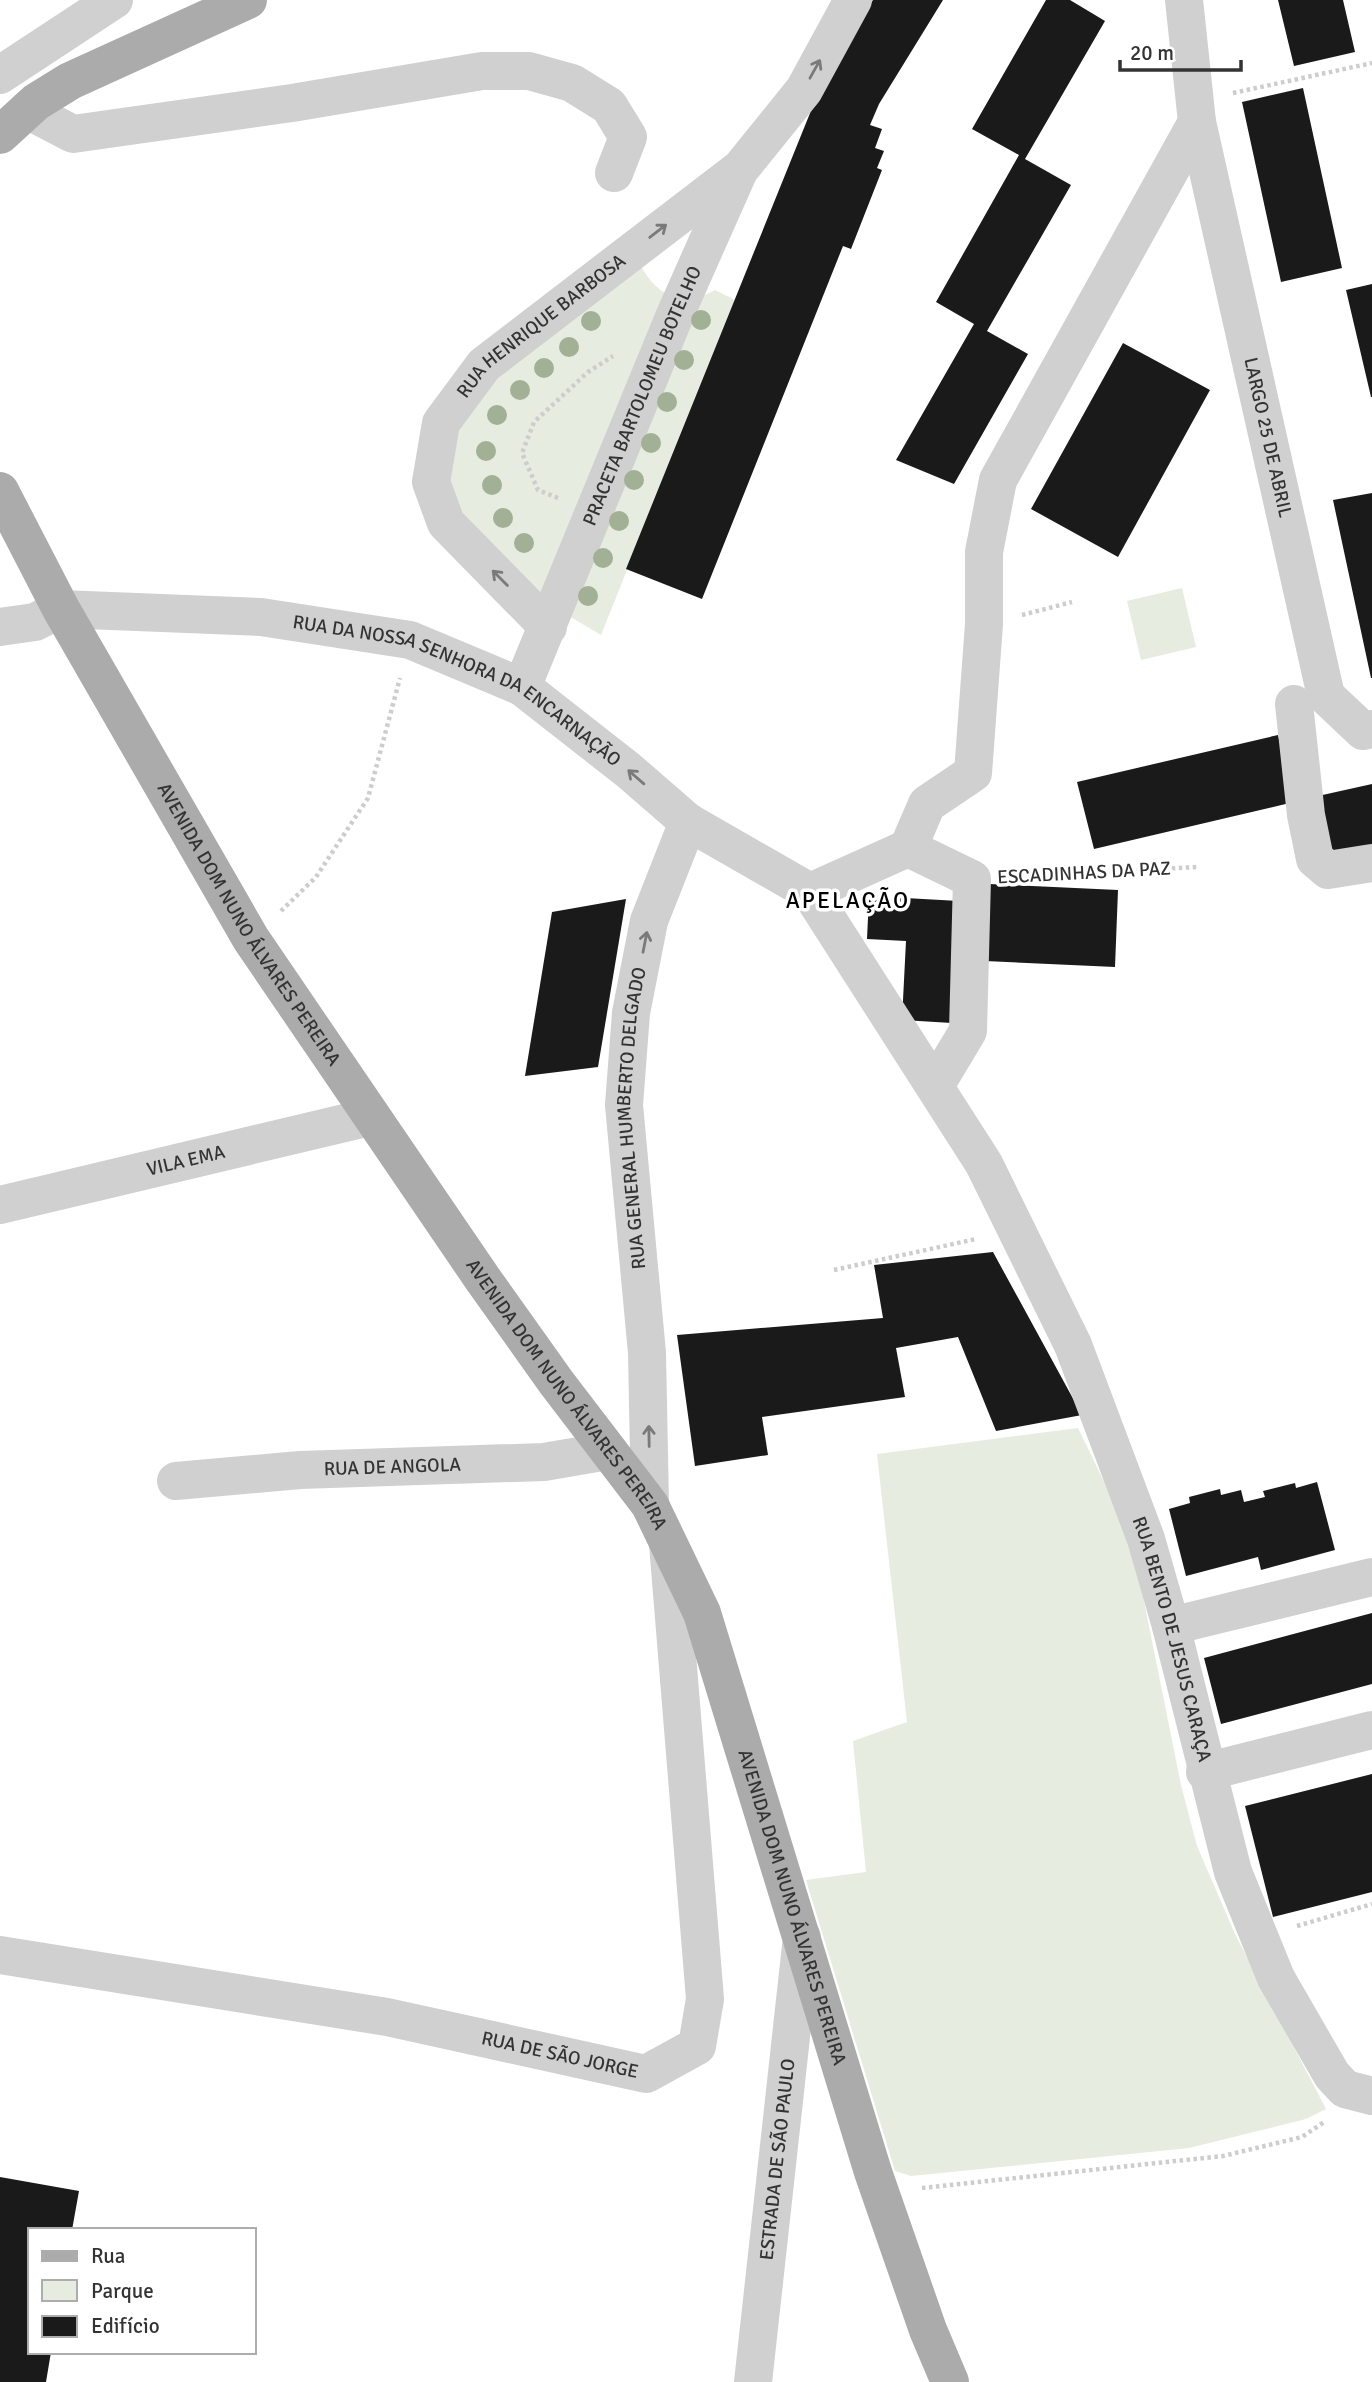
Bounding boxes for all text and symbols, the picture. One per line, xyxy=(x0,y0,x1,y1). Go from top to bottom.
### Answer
scale bar xyxy=(1120,28,1241,72)
text: 20 m xyxy=(1130,40,1174,66)
one-way arrow xyxy=(808,60,822,80)
one-way arrow xyxy=(649,224,667,239)
street label: RUA HENRIQUE BARBOSA xyxy=(452,249,631,403)
street label: PRACETA BARTOLOMEU BOTELHO xyxy=(578,262,707,529)
street label: LARGO 25 DE ABRIL xyxy=(1238,355,1298,520)
one-way arrow xyxy=(491,570,508,587)
street label: RUA DA NOSSA SENHORA DA ENCARNAÇÃO xyxy=(291,610,626,772)
one-way arrow xyxy=(628,769,646,785)
street label: AVENIDA DOM NUNO ÁLVARES PEREIRA xyxy=(152,779,346,1071)
street label: ESCADINHAS DA PAZ xyxy=(996,856,1172,890)
district label: APELAÇÃO xyxy=(786,886,910,915)
one-way arrow xyxy=(638,931,652,954)
street label: RUA GENERAL HUMBERTO DELGADO xyxy=(612,965,652,1270)
street label: VILA EMA xyxy=(144,1140,228,1182)
street label: AVENIDA DOM NUNO ÁLVARES PEREIRA xyxy=(461,1254,672,1534)
one-way arrow xyxy=(642,1425,655,1448)
street label: RUA DE ANGOLA xyxy=(323,1453,462,1481)
street label: RUA BENTO DE JESUS CARAÇA xyxy=(1127,1513,1217,1765)
street label: AVENIDA DOM NUNO ÁLVARES PEREIRA xyxy=(732,1747,852,2069)
street label: RUA DE SÃO JORGE xyxy=(479,2026,641,2084)
street label: ESTRADA DE SÃO PAULO xyxy=(755,2057,801,2261)
legend xyxy=(28,2228,256,2354)
text: Rua xyxy=(91,2243,125,2269)
text: Parque xyxy=(91,2278,154,2304)
text: Edifício xyxy=(91,2313,160,2339)

